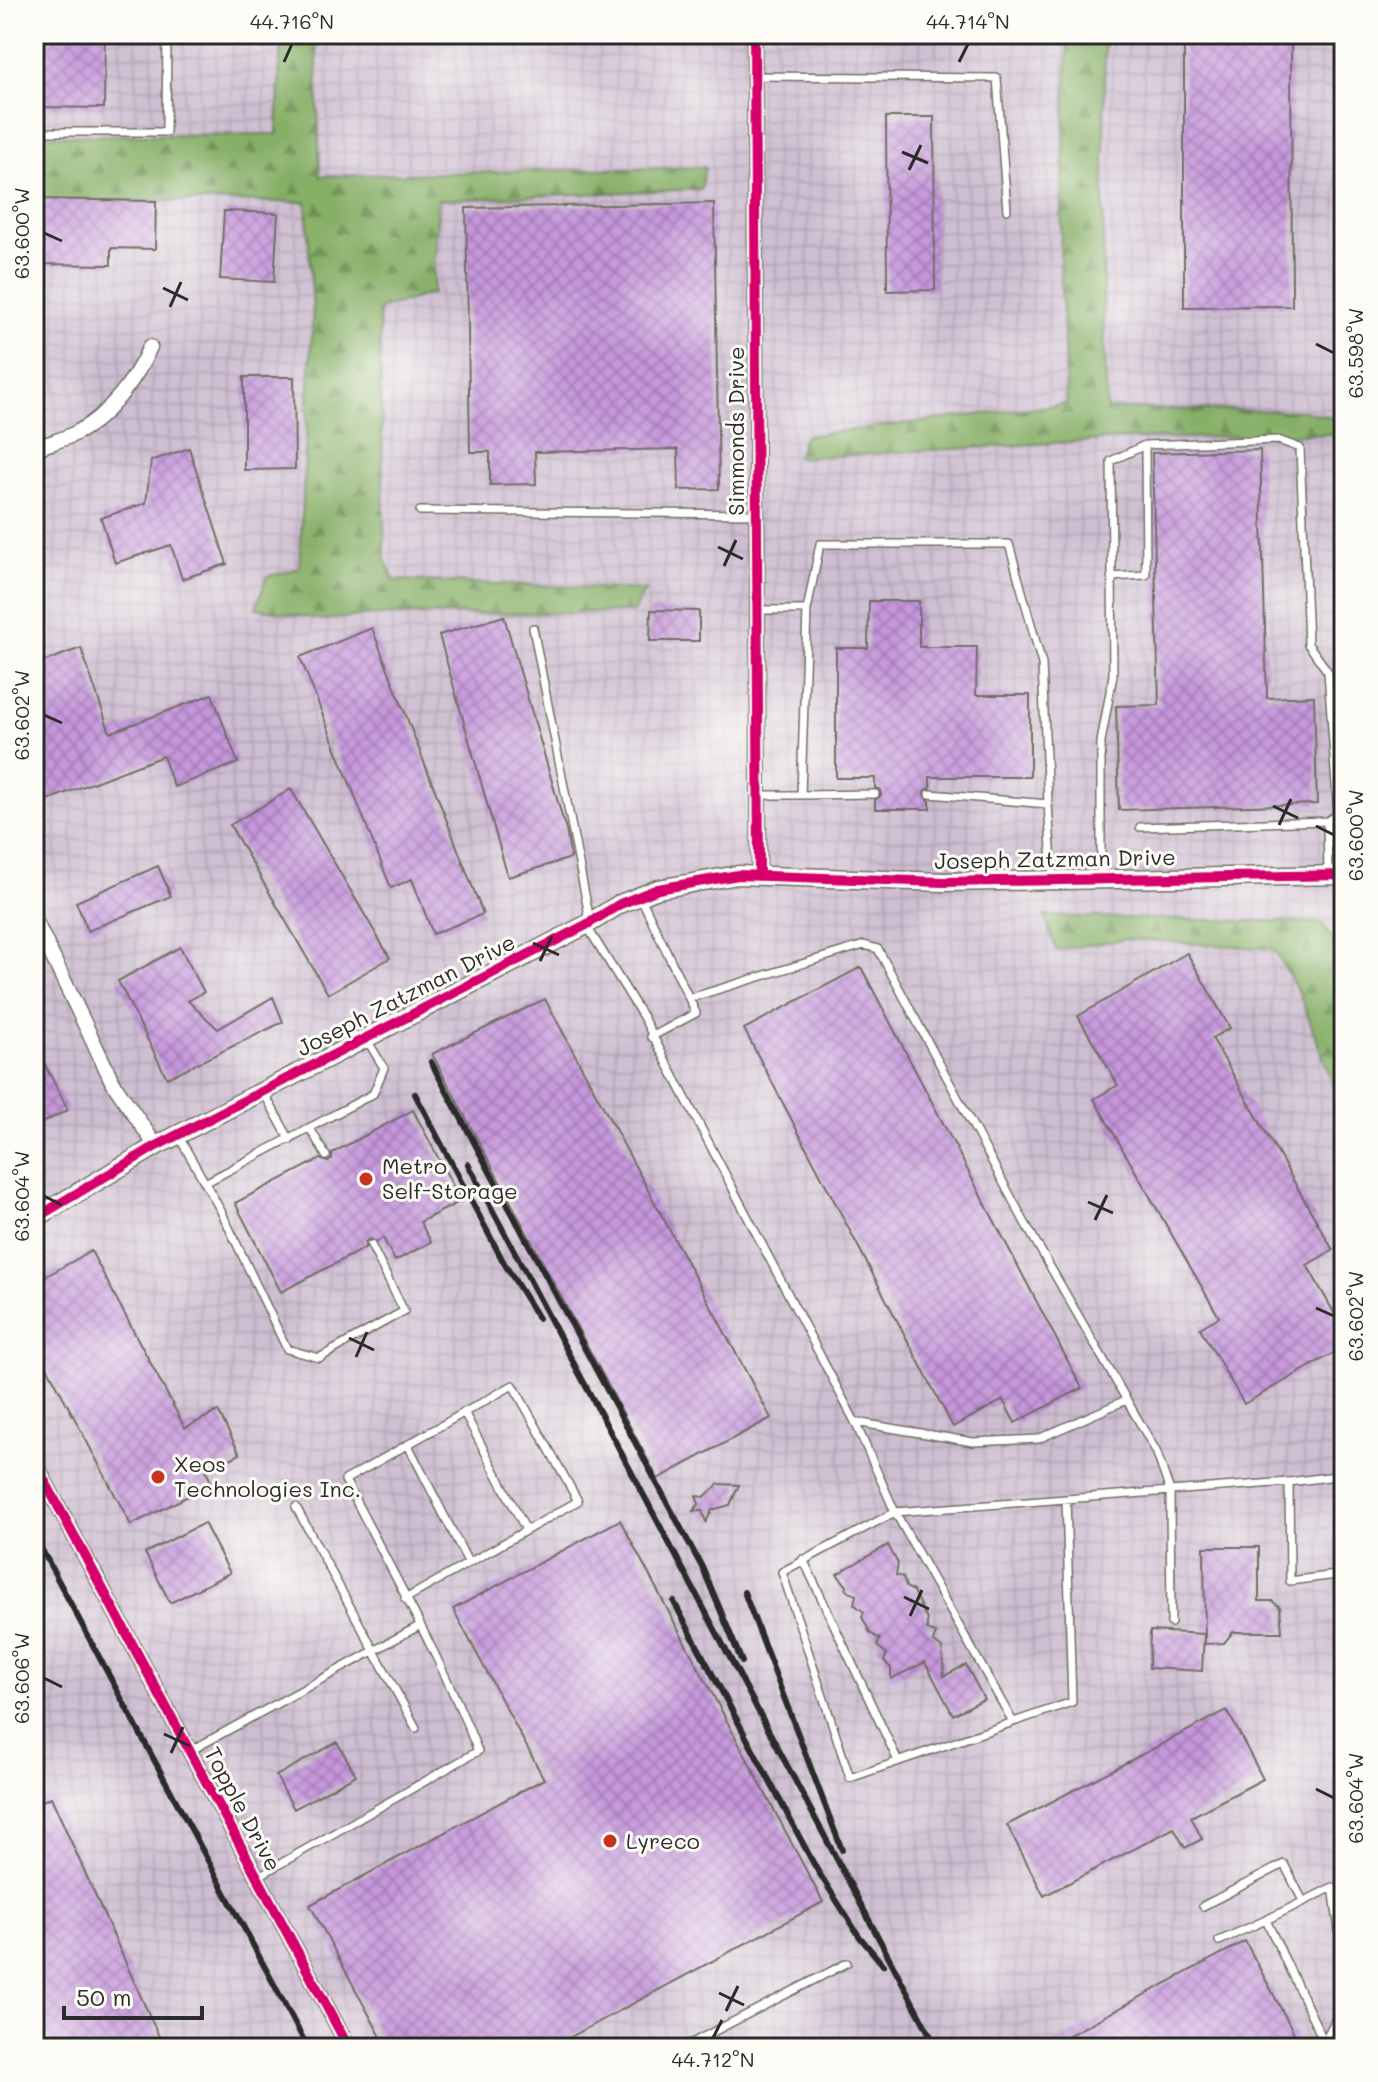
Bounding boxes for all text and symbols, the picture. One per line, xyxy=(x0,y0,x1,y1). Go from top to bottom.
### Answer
text: 44.716°N xyxy=(250,8,334,34)
text: 44.714°N xyxy=(926,8,1010,34)
text: 63.600°W xyxy=(8,187,34,279)
text: 63.598°W xyxy=(1342,308,1368,398)
street label: Simmonds Drive xyxy=(721,346,750,516)
text: 63.602°W xyxy=(8,670,34,760)
text: 63.600°W xyxy=(1342,789,1368,881)
street label: Joseph Zatzman Drive xyxy=(934,842,1176,875)
street label: Joseph Zatzman Drive xyxy=(292,927,520,1062)
text: 63.604°W xyxy=(8,1150,34,1242)
place label: Metro Self-Storage xyxy=(382,1151,518,1205)
marker: Metro Self-Storage xyxy=(357,1170,375,1188)
text: 63.602°W xyxy=(1342,1271,1368,1361)
place label: Xeos Technologies Inc. xyxy=(174,1449,361,1503)
marker: Xeos Technologies Inc. xyxy=(149,1468,167,1486)
text: 63.606°W xyxy=(8,1632,34,1724)
street label: Topple Drive xyxy=(199,1742,288,1876)
text: 63.604°W xyxy=(1342,1752,1368,1844)
place label: Lyreco xyxy=(626,1826,700,1855)
marker: Lyreco xyxy=(601,1832,619,1850)
scale bar xyxy=(64,1970,202,2020)
text: 50 m xyxy=(76,1981,132,2012)
text: 44.712°N xyxy=(671,2046,755,2072)

